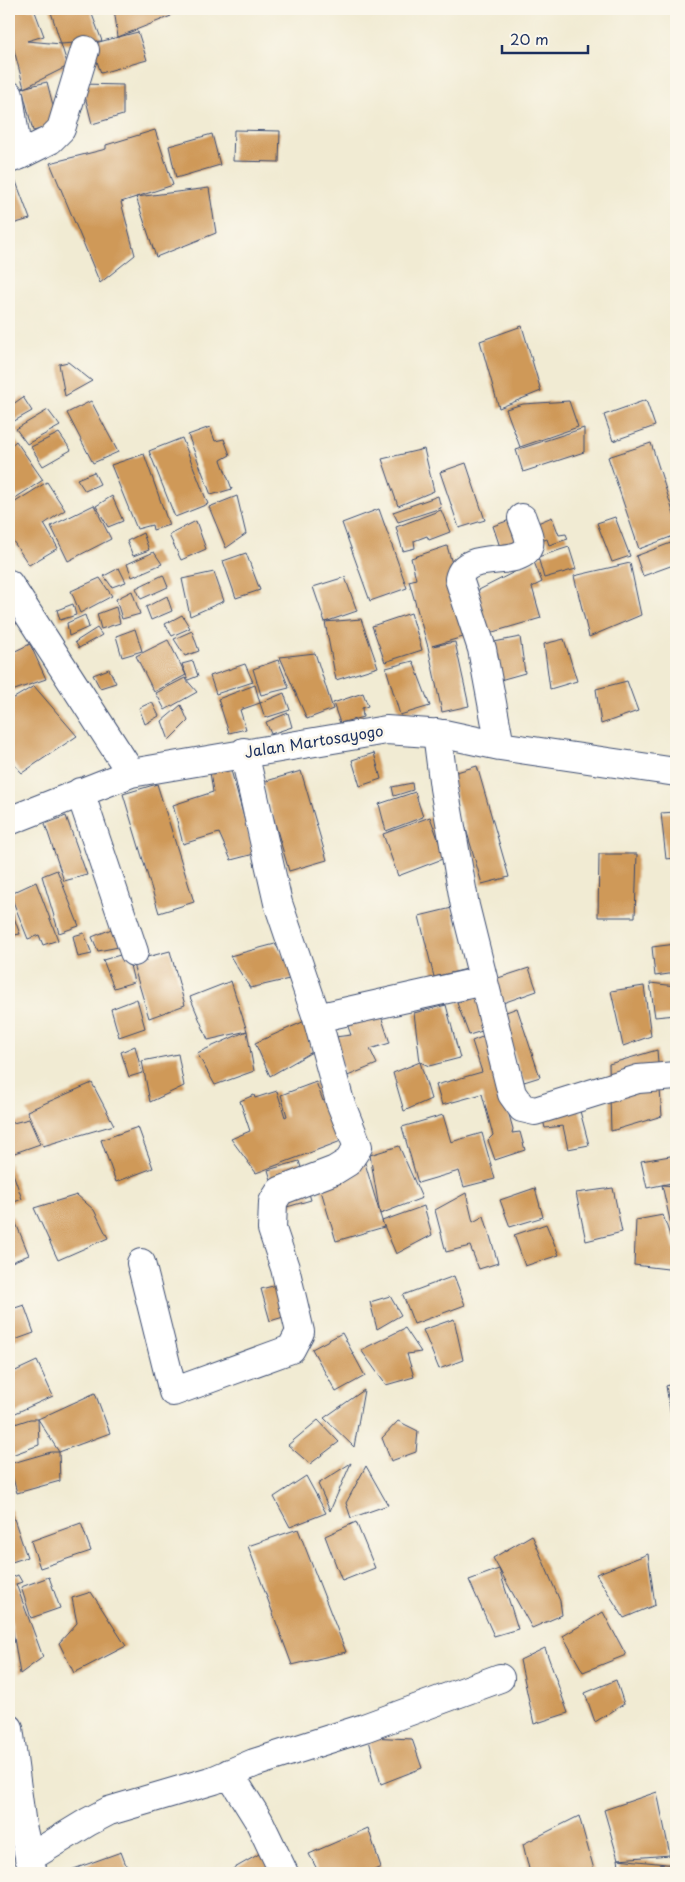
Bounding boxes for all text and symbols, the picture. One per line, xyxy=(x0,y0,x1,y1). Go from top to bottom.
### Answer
scale bar xyxy=(502,22,589,54)
text: 20 m xyxy=(510,27,549,50)
street label: Jalan Martosayogo xyxy=(243,718,385,763)

